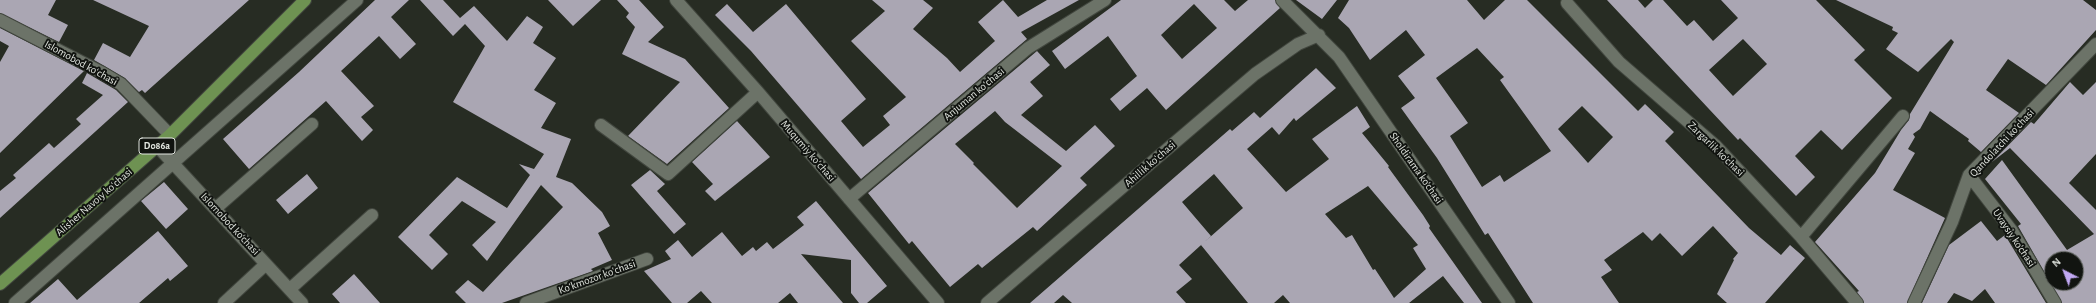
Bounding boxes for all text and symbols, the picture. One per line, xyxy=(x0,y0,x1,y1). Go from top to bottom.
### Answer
street label: Islomobod koʻchasi xyxy=(42,37,120,89)
street label: Anjuman koʻchasi xyxy=(941,65,1007,123)
street label: Qandolatchi koʻchasi xyxy=(1967,106,2037,180)
street label: Muqumiy koʻchasi xyxy=(778,118,838,184)
street label: Zargarlik ko'chasi xyxy=(1685,119,1747,179)
street label: Sholdirama ko‘chasi xyxy=(1386,130,1446,206)
road number: D086a xyxy=(139,138,175,154)
street label: Ahillik koʻchasi xyxy=(1122,138,1178,190)
street label: Alisher Navoiy koʻchasi xyxy=(53,165,135,239)
street label: Islomobod ko‘chasi xyxy=(198,190,262,258)
street label: Uvaysiy ko'chasi xyxy=(1990,207,2038,269)
north arrow xyxy=(2044,251,2084,291)
text: N xyxy=(2050,256,2063,269)
street label: Koʻkmozor koʻchasi xyxy=(557,257,637,297)

